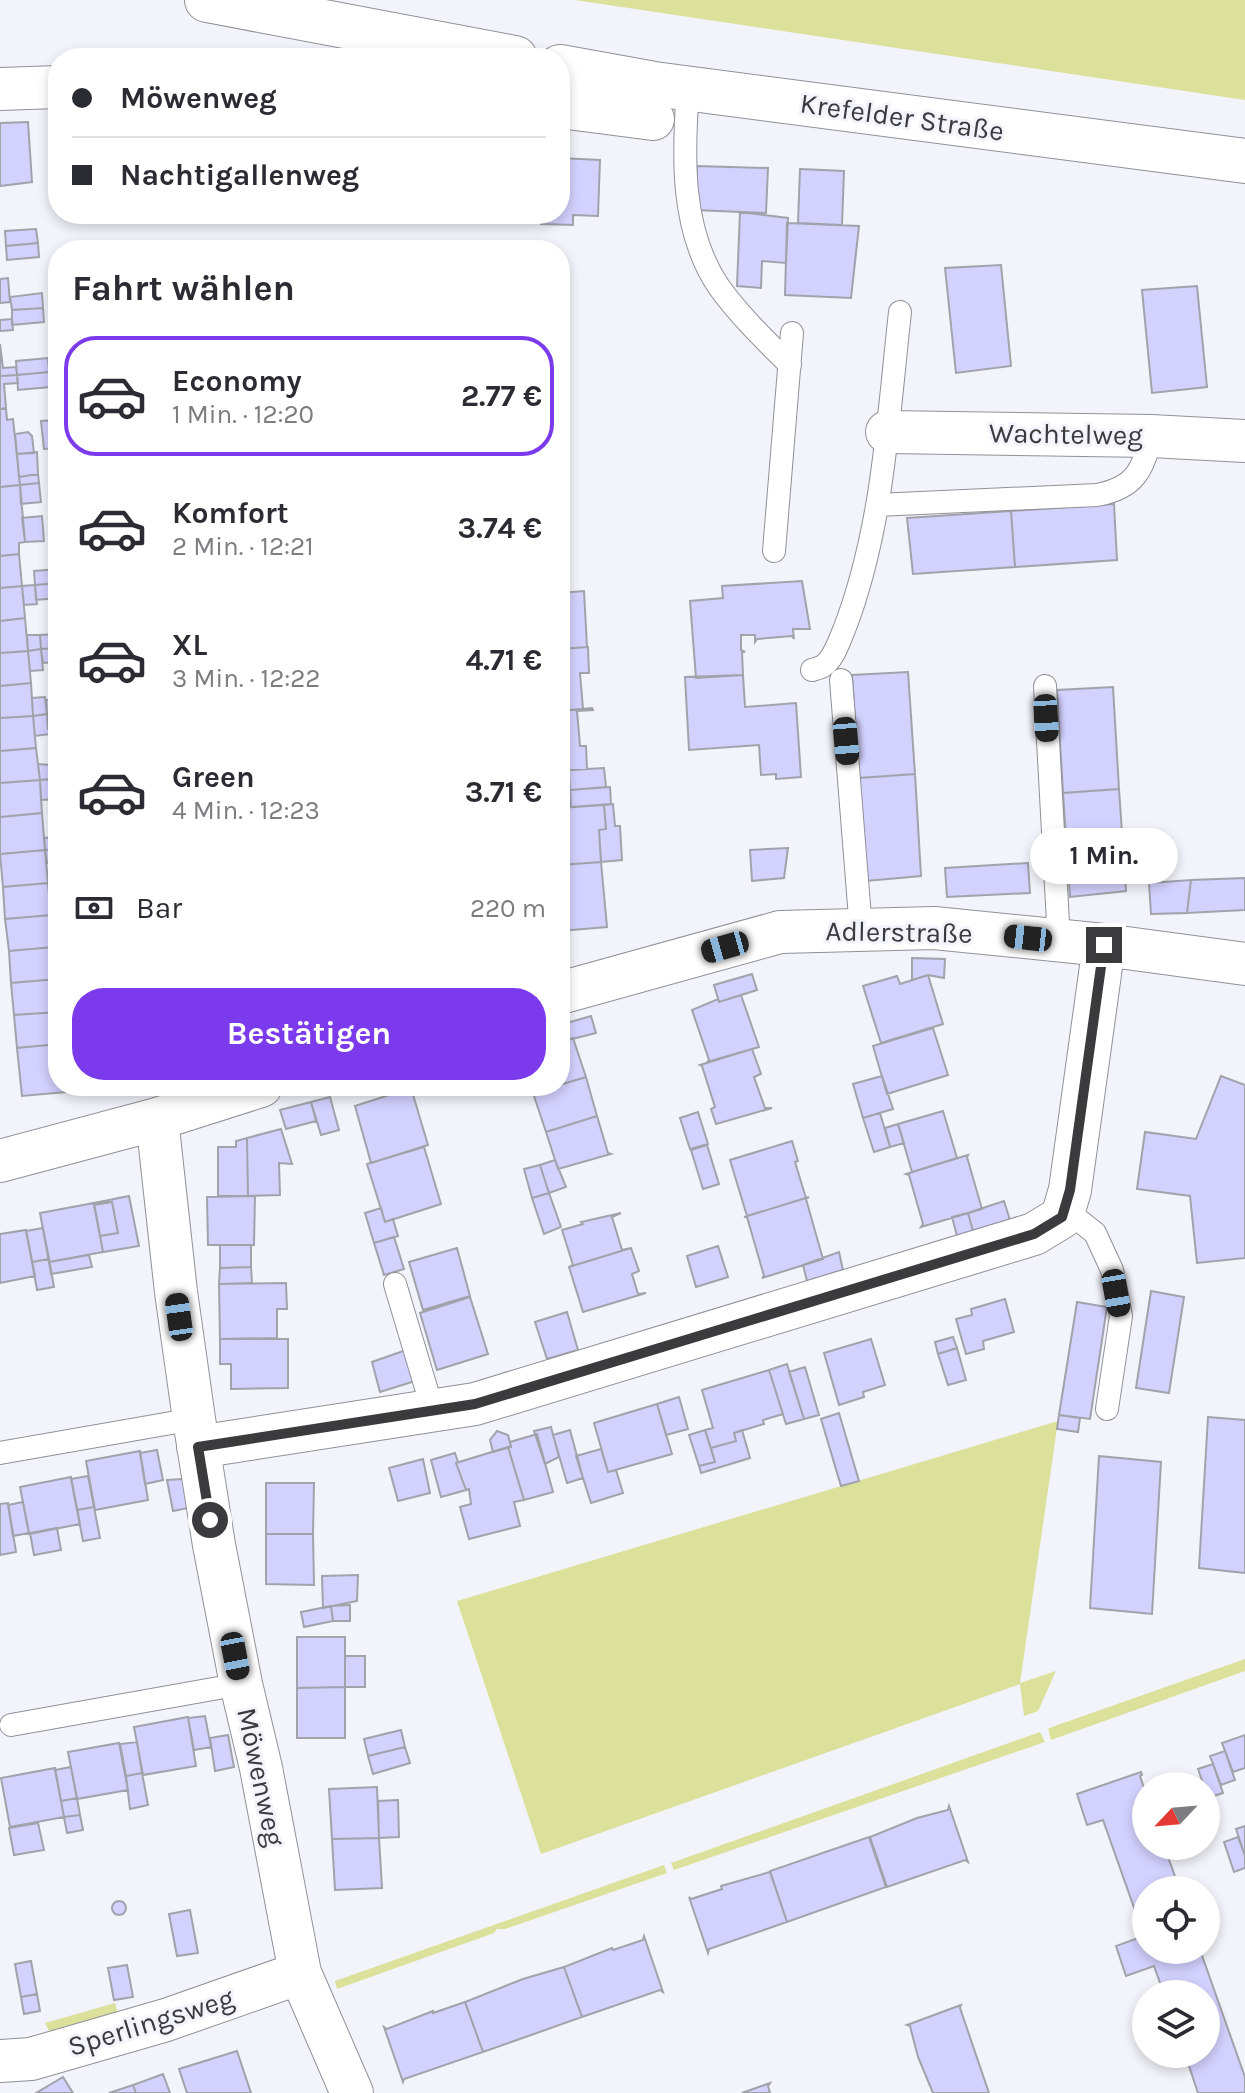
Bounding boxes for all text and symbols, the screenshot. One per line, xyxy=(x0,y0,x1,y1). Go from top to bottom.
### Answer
text: Möwenweg xyxy=(120,80,277,116)
street label: Krefelder Straße xyxy=(798,86,1006,148)
text: Nachtigallenweg xyxy=(120,157,359,193)
text: Fahrt wählen xyxy=(72,267,295,309)
icon: car xyxy=(76,360,148,432)
text: Economy xyxy=(172,363,302,399)
text: 2.77 € xyxy=(461,378,542,414)
text: 1 Min. · 12:20 xyxy=(172,399,314,430)
street label: Wachtelweg xyxy=(989,416,1144,452)
icon: car xyxy=(76,492,148,564)
text: Komfort xyxy=(172,495,289,531)
text: 3.74 € xyxy=(458,510,542,546)
text: 2 Min. · 12:21 xyxy=(172,531,314,562)
icon: car xyxy=(76,624,148,696)
text: XL xyxy=(172,627,207,663)
text: 4.71 € xyxy=(465,642,542,678)
text: 3 Min. · 12:22 xyxy=(172,663,320,694)
car xyxy=(1033,693,1059,743)
car xyxy=(832,716,860,766)
icon: car xyxy=(76,756,148,828)
text: Green xyxy=(172,759,255,795)
text: 3.71 € xyxy=(465,774,542,810)
text: 4 Min. · 12:23 xyxy=(172,795,320,826)
callout: 1 Min. xyxy=(1030,829,1178,885)
text: 1 Min. xyxy=(1070,840,1138,871)
icon: cash xyxy=(72,886,116,930)
text: Bar xyxy=(136,890,182,926)
text: 220 m xyxy=(470,893,546,924)
street label: Adlerstraße xyxy=(825,914,973,950)
car xyxy=(1003,924,1053,952)
route end xyxy=(1086,927,1122,963)
car xyxy=(699,929,751,965)
button: Bestätigen xyxy=(72,988,546,1080)
car xyxy=(1100,1267,1132,1319)
car xyxy=(164,1292,194,1342)
route start xyxy=(192,1502,228,1538)
car xyxy=(219,1630,251,1682)
street label: Möwenweg xyxy=(230,1705,292,1850)
north arrow xyxy=(1132,1772,1220,1860)
map controls xyxy=(1132,1772,1220,2068)
button: locate xyxy=(1132,1876,1220,1964)
button: layers xyxy=(1132,1980,1220,2068)
street label: Sperlingsweg xyxy=(64,1981,238,2063)

